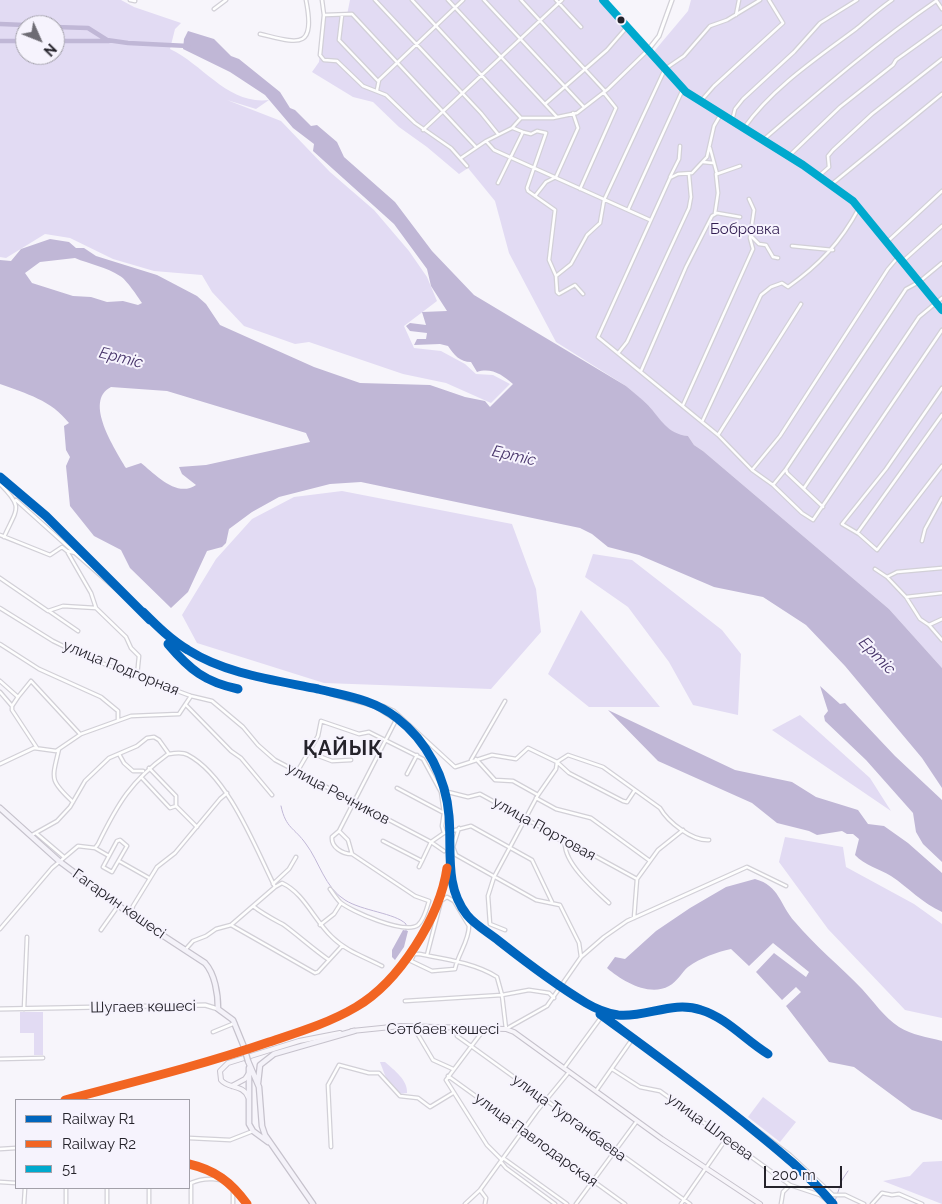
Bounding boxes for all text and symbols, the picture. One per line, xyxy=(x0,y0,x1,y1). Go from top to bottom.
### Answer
north arrow xyxy=(15,15,65,65)
unlabelled marker xyxy=(616,15,626,25)
text: N xyxy=(41,40,60,59)
park label: Бобровка xyxy=(710,220,780,238)
water label: Ертіс xyxy=(97,343,145,373)
water label: Ертіс xyxy=(490,442,538,470)
water label: Ертіс xyxy=(855,633,899,679)
street label: улица Подгорная xyxy=(60,637,182,699)
district label: ҚАЙЫҚ xyxy=(302,737,384,761)
street label: улица Речников xyxy=(283,759,393,829)
street label: улица Портовая xyxy=(489,793,599,865)
street label: Гагарин көшесі xyxy=(69,865,169,943)
street label: Шугаев көшесі xyxy=(90,997,196,1017)
street label: Сәтбаев көшесі xyxy=(387,1020,499,1038)
street label: улица Турганбаева xyxy=(508,1070,630,1166)
street label: улица Павлодарская xyxy=(471,1089,601,1191)
street label: улица Шлеева xyxy=(663,1089,757,1165)
legend xyxy=(15,1099,190,1189)
text: Railway R1 xyxy=(62,1110,135,1128)
text: Railway R2 xyxy=(62,1135,136,1153)
scale bar xyxy=(767,1156,844,1188)
text: 51 xyxy=(62,1160,77,1178)
text: 200 m xyxy=(772,1166,816,1184)

